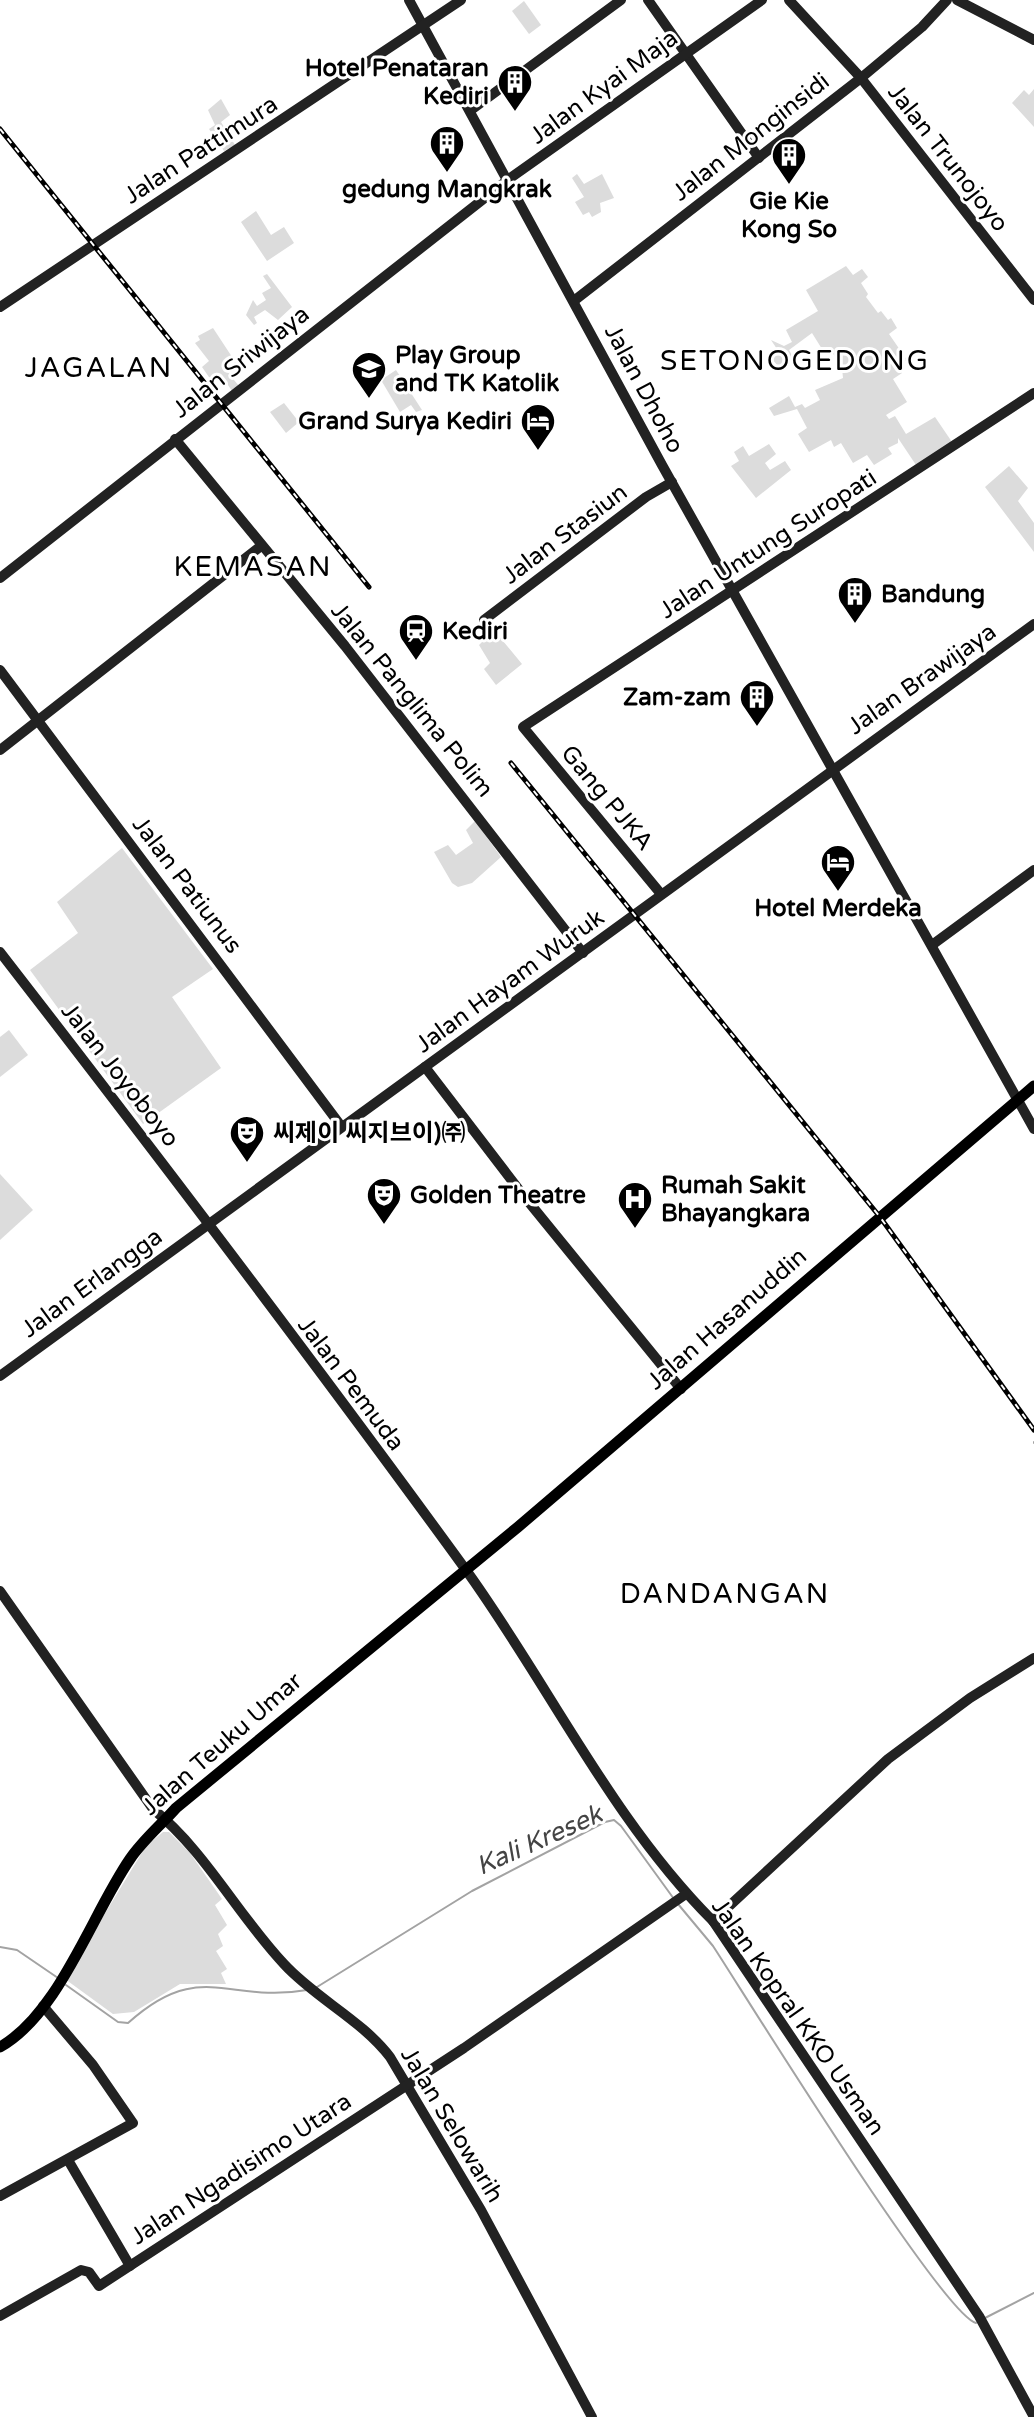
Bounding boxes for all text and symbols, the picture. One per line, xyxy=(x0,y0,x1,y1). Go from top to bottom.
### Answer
street label: Jalan Kyai Maja xyxy=(524,24,684,150)
place label: Hotel Penataran Kediri xyxy=(305,54,489,111)
building icon: Hotel Penataran Kediri xyxy=(496,63,534,113)
street label: Jalan Monginsidi xyxy=(667,67,835,207)
street label: Jalan Trunojoyo xyxy=(881,79,1015,237)
street label: Jalan Pattimura xyxy=(119,90,283,210)
building icon: gedung Mangkrak xyxy=(428,124,466,174)
building icon: Gie Kie Kong So xyxy=(770,136,808,186)
place label: gedung Mangkrak xyxy=(342,175,552,204)
place label: Gie Kie Kong So xyxy=(741,187,837,244)
street label: Jalan Sriwijaya xyxy=(167,300,315,424)
street label: Jalan Dhoho xyxy=(598,320,690,458)
place label: Play Group and TK Katolik xyxy=(395,341,559,398)
district label: SETONOGEDONG xyxy=(660,344,930,378)
school or university icon: Play Group and TK Katolik xyxy=(350,350,388,400)
district label: JAGALAN xyxy=(25,351,173,385)
hotel icon: Grand Surya Kediri xyxy=(519,402,557,452)
place label: Grand Surya Kediri xyxy=(298,407,512,436)
street label: Jalan Untung Suropati xyxy=(654,463,882,625)
street label: Jalan Stasiun xyxy=(497,478,633,590)
district label: KEMASAN xyxy=(173,550,333,584)
building icon: Bandung xyxy=(836,575,874,625)
place label: Bandung xyxy=(881,580,985,609)
street label: Jalan Panglima Polim xyxy=(325,597,499,803)
station icon: Kediri xyxy=(397,612,435,662)
place label: Kediri xyxy=(442,617,508,646)
street label: Jalan Brawijaya xyxy=(842,617,1002,741)
building icon: Zam-zam xyxy=(738,678,776,728)
place label: Zam-zam xyxy=(623,683,731,712)
street label: Gang PJKA xyxy=(555,739,659,857)
street label: Jalan Patiunus xyxy=(126,811,248,959)
hotel icon: Hotel Merdeka xyxy=(819,843,857,893)
place label: Hotel Merdeka xyxy=(754,894,922,923)
street label: Jalan Hayam Wuruk xyxy=(410,903,610,1059)
street label: Jalan Joyoboyo xyxy=(55,997,185,1153)
theatre icon: 씨제이 씨지브이)㈜ xyxy=(228,1114,266,1164)
place label: 씨제이 씨지브이)㈜ xyxy=(273,1119,465,1148)
place label: Rumah Sakit Bhayangkara xyxy=(661,1171,810,1228)
theatre icon: Golden Theatre xyxy=(365,1176,403,1226)
hospital icon: Rumah Sakit Bhayangkara xyxy=(616,1180,654,1230)
place label: Golden Theatre xyxy=(410,1181,586,1210)
street label: Jalan Erlangga xyxy=(16,1222,168,1344)
street label: Jalan Hasanuddin xyxy=(641,1242,813,1396)
street label: Jalan Pemuda xyxy=(291,1312,411,1456)
district label: DANDANGAN xyxy=(620,1577,830,1611)
street label: Jalan Teuku Umar xyxy=(136,1666,309,1821)
water label: Kali Kresek xyxy=(471,1798,609,1882)
street label: Jalan Kopral KKO Usman xyxy=(705,1893,891,2141)
street label: Jalan Selowarih xyxy=(394,2042,510,2208)
street label: Jalan Ngadisimo Utara xyxy=(125,2087,357,2251)

